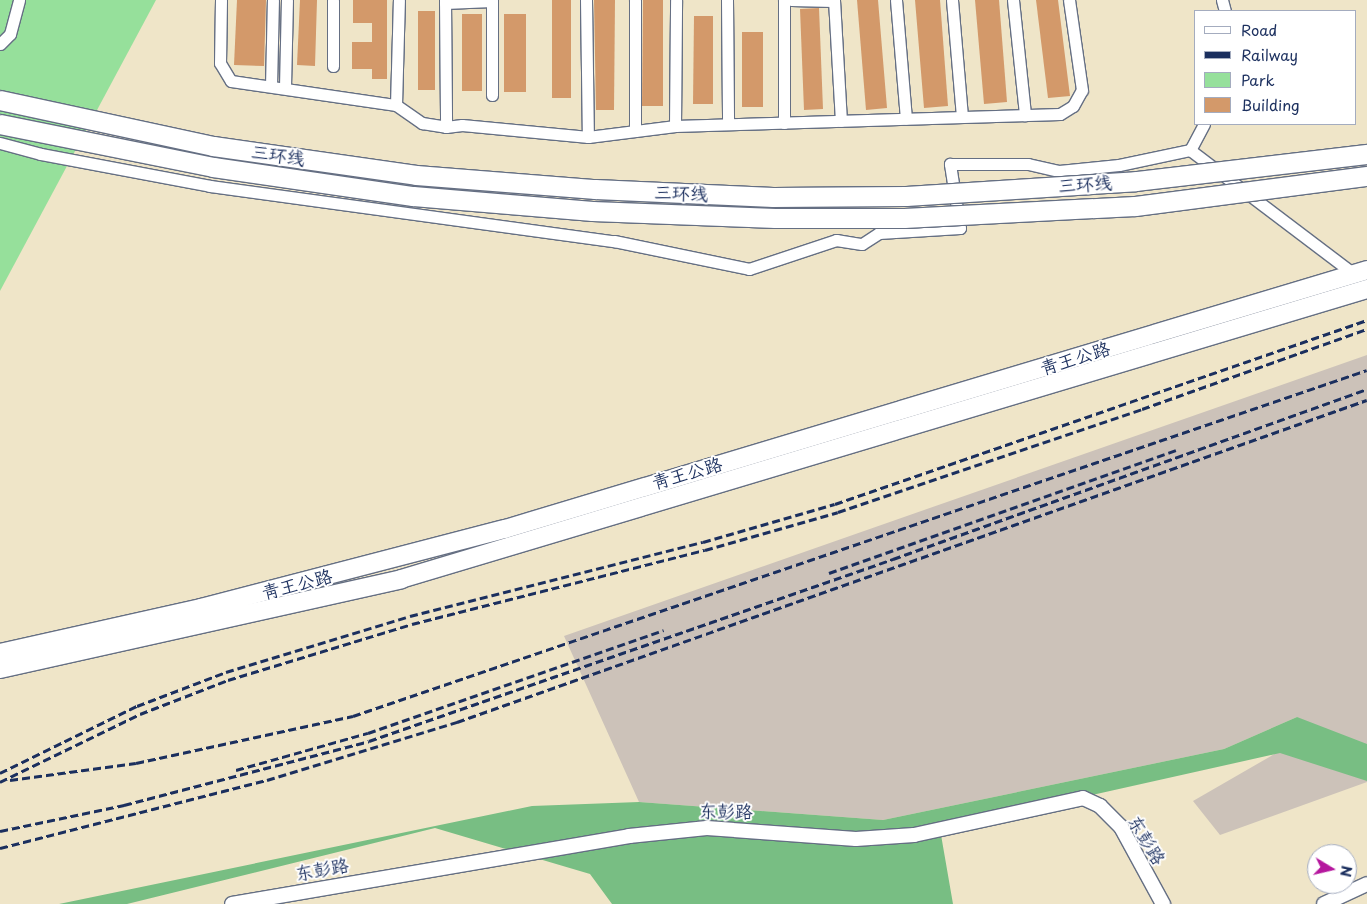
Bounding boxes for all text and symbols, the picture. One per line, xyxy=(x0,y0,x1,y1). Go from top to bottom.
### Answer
legend xyxy=(1194,10,1357,125)
text: Road xyxy=(1241,18,1277,41)
text: Railway xyxy=(1241,43,1298,66)
text: Park xyxy=(1241,68,1275,91)
text: Building xyxy=(1241,93,1300,116)
street label: 三环线 xyxy=(250,141,306,169)
street label: 三环线 xyxy=(1057,171,1113,197)
street label: 三环线 xyxy=(654,181,708,205)
street label: 青王公路 xyxy=(1037,337,1113,379)
street label: 青王公路 xyxy=(649,453,725,493)
street label: 青王公路 xyxy=(259,565,335,603)
street label: 东彭路 xyxy=(699,800,753,822)
street label: 东彭路 xyxy=(1124,811,1170,869)
north arrow xyxy=(1307,844,1357,894)
street label: 东彭路 xyxy=(294,854,350,884)
text: N xyxy=(1335,864,1358,878)

